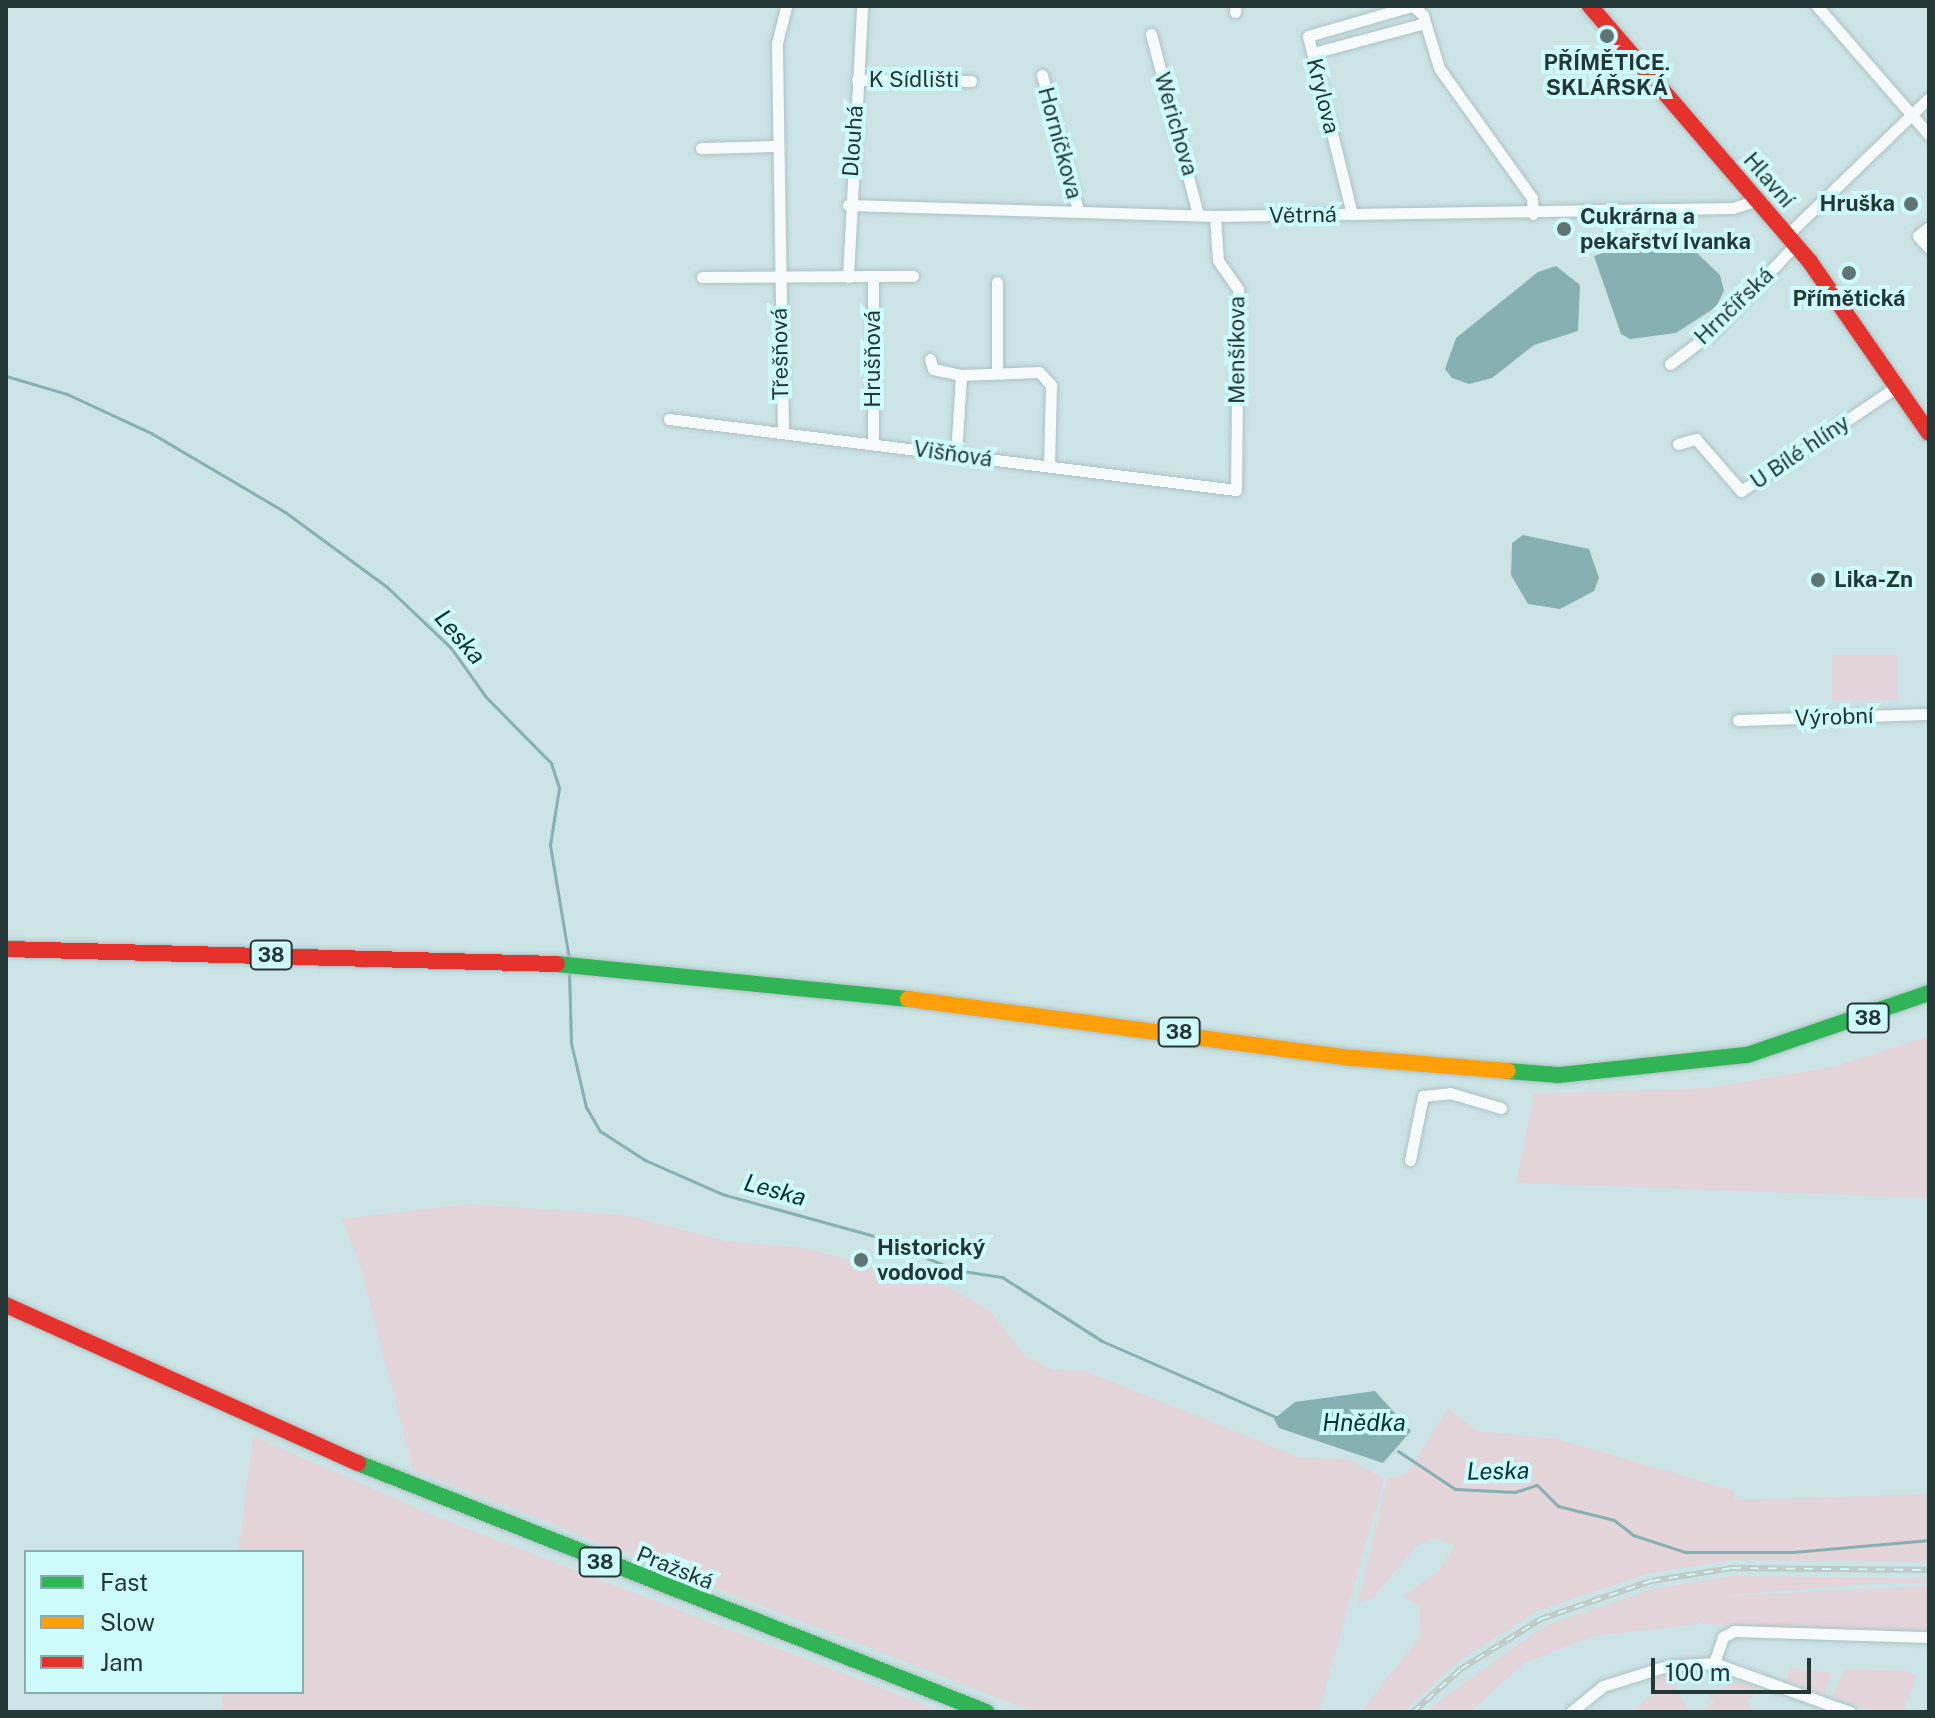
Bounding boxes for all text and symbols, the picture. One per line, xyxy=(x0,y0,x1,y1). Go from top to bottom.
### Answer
marker: PŘÍMĚTICE, SKLÁŘSKÁ xyxy=(1598,27,1616,45)
place label: PŘÍMĚTICE, SKLÁŘSKÁ xyxy=(1543,49,1671,100)
street label: Krylova xyxy=(1301,55,1345,137)
street label: K Sídlišti xyxy=(869,67,959,93)
street label: Werichova xyxy=(1149,69,1203,179)
street label: Horníčkova xyxy=(1032,84,1088,202)
street label: Dlouhá xyxy=(837,104,869,178)
street label: Hlavní xyxy=(1738,147,1800,213)
place label: Hruška xyxy=(1819,191,1895,217)
marker: Hruška xyxy=(1902,195,1920,213)
street label: Větrná xyxy=(1269,201,1337,229)
place label: Cukrárna a pekařství Ivanka xyxy=(1580,203,1751,254)
marker: Cukrárna a pekařství Ivanka xyxy=(1555,220,1573,238)
street label: Hrnčířská xyxy=(1689,262,1779,350)
marker: Přímětická xyxy=(1840,264,1858,282)
place label: Přímětická xyxy=(1792,286,1906,312)
street label: Menšíkova xyxy=(1224,296,1250,404)
street label: Třešňová xyxy=(766,308,794,400)
street label: Hrušňová xyxy=(860,310,886,408)
street label: U Bílé hlíny xyxy=(1745,409,1855,495)
street label: Višňová xyxy=(912,435,994,473)
place label: Lika-Zn xyxy=(1834,567,1913,593)
marker: Lika-Zn xyxy=(1809,571,1827,589)
water label: Leska xyxy=(428,604,492,670)
street label: Výrobní xyxy=(1794,702,1874,732)
road number: 38 xyxy=(249,939,293,971)
road number: 38 xyxy=(1846,1002,1890,1034)
road number: 38 xyxy=(1157,1016,1201,1048)
water label: Leska xyxy=(741,1168,809,1212)
place label: Historický vodovod xyxy=(877,1234,985,1286)
marker: Historický vodovod xyxy=(852,1251,870,1269)
water label: Hnědka xyxy=(1322,1409,1406,1437)
water label: Leska xyxy=(1466,1456,1530,1486)
street label: Pražská xyxy=(633,1541,717,1595)
road number: 38 xyxy=(578,1546,622,1578)
legend xyxy=(24,1550,304,1694)
text: Fast xyxy=(100,1568,148,1596)
text: Slow xyxy=(100,1608,155,1636)
scale bar xyxy=(1655,1642,1815,1692)
text: Jam xyxy=(100,1648,143,1676)
text: 100 m xyxy=(1665,1658,1731,1686)

